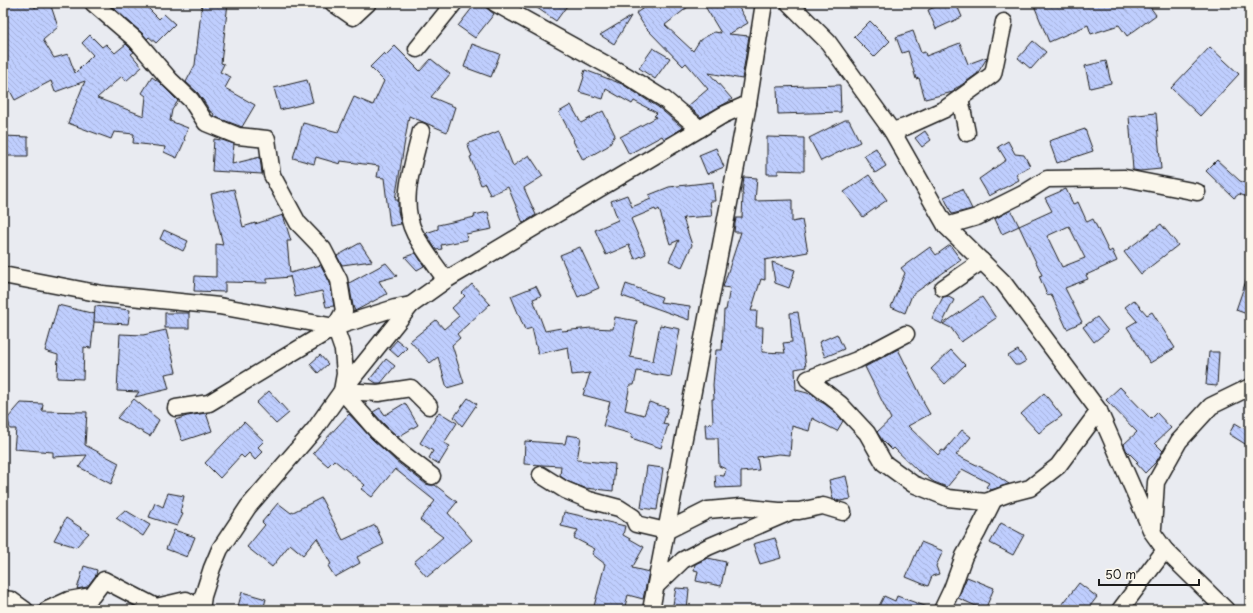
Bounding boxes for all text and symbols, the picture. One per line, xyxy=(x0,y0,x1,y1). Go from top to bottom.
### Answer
scale bar xyxy=(1099,561,1199,587)
text: 50 m xyxy=(1105,565,1136,583)

